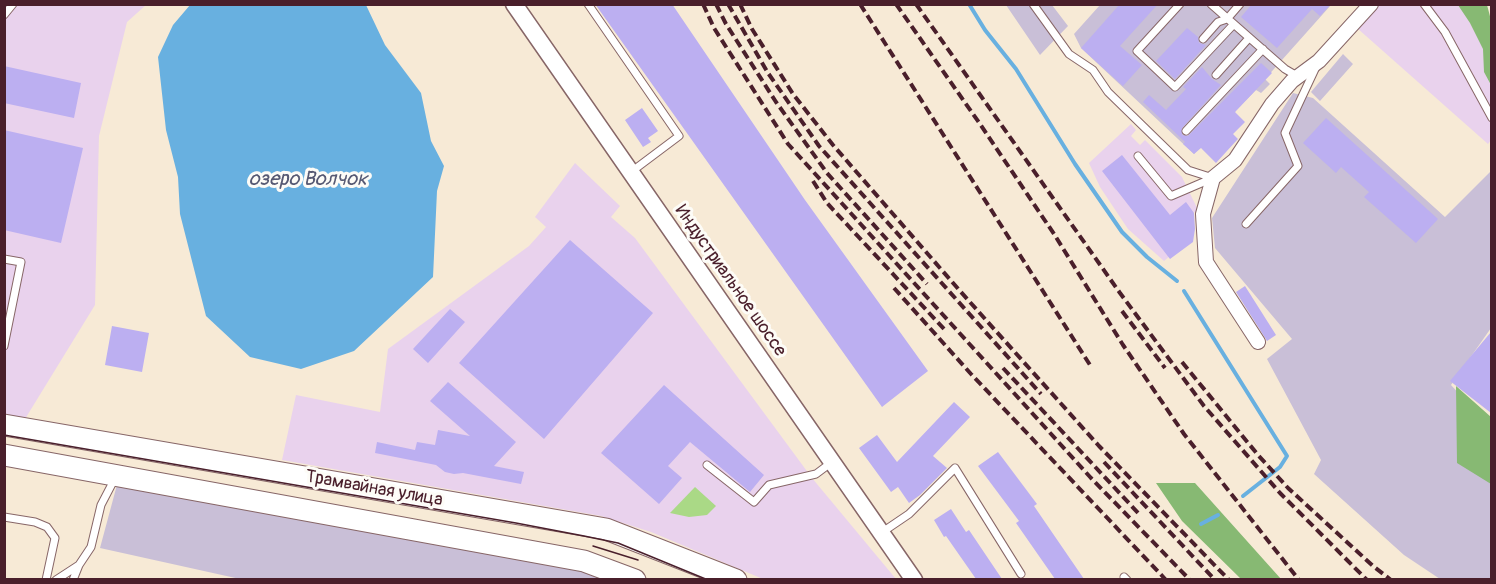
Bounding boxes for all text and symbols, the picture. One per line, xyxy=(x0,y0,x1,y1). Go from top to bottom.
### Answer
water label: озеро Волчок xyxy=(249,168,367,192)
street label: Индустриальное шоссе xyxy=(670,201,790,361)
street label: Трамвайная улица xyxy=(304,466,444,512)

